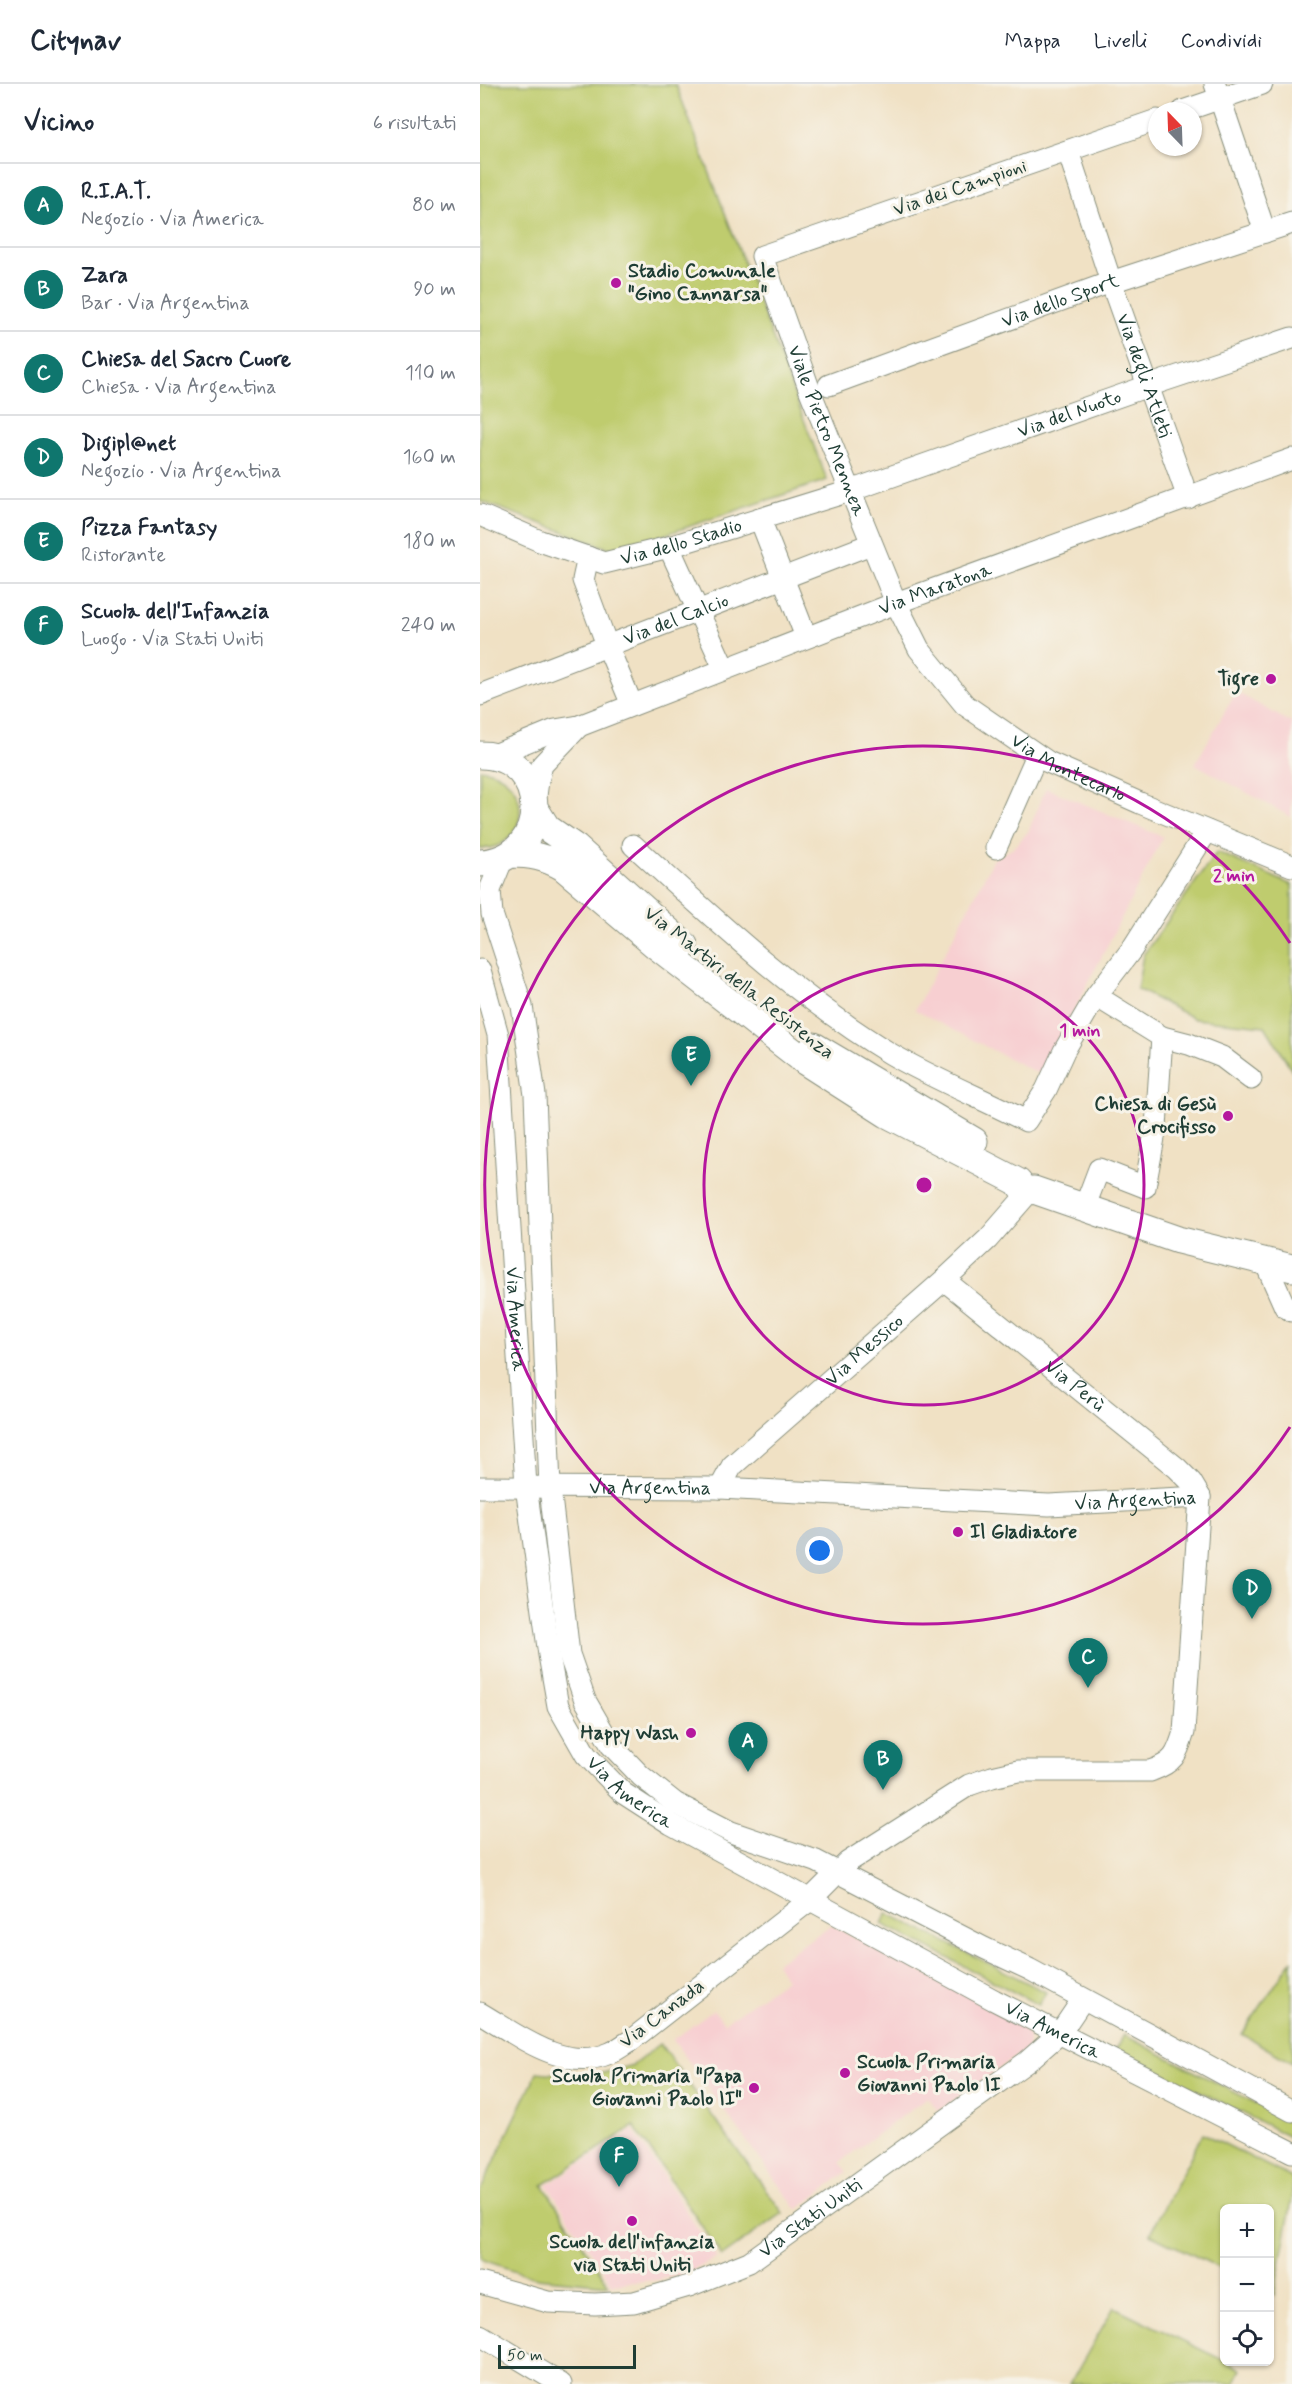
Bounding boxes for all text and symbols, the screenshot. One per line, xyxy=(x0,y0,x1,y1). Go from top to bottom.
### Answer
text: Citynav xyxy=(30,23,121,60)
text: Mappa xyxy=(1005,27,1061,55)
text: Livelli xyxy=(1094,27,1148,55)
text: Condividi xyxy=(1181,27,1262,55)
north arrow xyxy=(1148,102,1202,156)
text: Vicino xyxy=(24,106,94,140)
text: 6 risultati xyxy=(373,110,456,137)
street label: Via dei Campioni xyxy=(890,153,1030,223)
text: R.I.A.T. xyxy=(81,178,151,206)
text: A xyxy=(37,192,50,219)
text: 80 m xyxy=(412,192,456,219)
text: Negozio · Via America xyxy=(81,206,264,233)
place label: Stadio Comunale "Gino Cannarsa" xyxy=(628,258,776,308)
text: Zara xyxy=(81,262,128,290)
street label: Via dello Sport xyxy=(998,267,1122,334)
text: B xyxy=(37,276,50,303)
text: 90 m xyxy=(413,276,456,303)
marker: Stadio Comunale "Gino Cannarsa" xyxy=(609,276,623,290)
text: Bar · Via Argentina xyxy=(81,290,250,317)
street label: Via degli Atleti xyxy=(1110,310,1179,441)
street label: Viale Pietro Mennea xyxy=(781,341,873,521)
text: Chiesa del Sacro Cuore xyxy=(81,346,291,374)
text: C xyxy=(36,360,51,387)
text: 110 m xyxy=(405,360,456,387)
text: Chiesa · Via Argentina xyxy=(81,374,277,401)
street label: Via del Nuoto xyxy=(1014,383,1125,445)
text: Digipl@net xyxy=(81,430,176,458)
text: D xyxy=(37,444,50,471)
text: 160 m xyxy=(403,444,456,471)
text: Negozio · Via Argentina xyxy=(81,458,282,485)
street label: Via dello Stadio xyxy=(617,512,745,572)
text: Pizza Fantasy xyxy=(81,514,217,542)
text: E xyxy=(38,528,49,555)
text: 180 m xyxy=(403,528,456,555)
text: Ristorante xyxy=(81,542,166,569)
street label: Via Maratona xyxy=(874,556,996,622)
street label: Via del Calcio xyxy=(619,587,733,652)
text: Scuola dell'Infanzia xyxy=(81,598,270,626)
text: F xyxy=(38,612,49,639)
text: 240 m xyxy=(401,612,456,639)
text: Luogo · Via Stati Uniti xyxy=(81,626,263,653)
place label: Tigre xyxy=(1218,666,1259,695)
marker: Tigre xyxy=(1264,672,1278,686)
street label: Via Montecarlo xyxy=(1005,727,1130,808)
text: 2 min xyxy=(1213,864,1255,888)
street label: Via Martiri della Resistenza xyxy=(638,900,840,1066)
text: 1 min xyxy=(1059,1019,1101,1043)
pin: E xyxy=(672,1036,710,1086)
place label: Chiesa di Gesù Crocifisso xyxy=(1094,1091,1216,1141)
marker: Chiesa di Gesù Crocifisso xyxy=(1221,1109,1235,1123)
centre of rings xyxy=(914,1175,934,1195)
street label: Via America xyxy=(499,1266,532,1373)
street label: Via Messico xyxy=(819,1308,910,1392)
street label: Via Perù xyxy=(1039,1353,1111,1418)
street label: Via Argentina xyxy=(589,1474,711,1503)
street label: Via Argentina xyxy=(1074,1484,1197,1517)
place label: Il Gladiatore xyxy=(970,1519,1077,1546)
marker: Il Gladiatore xyxy=(951,1525,965,1539)
your location xyxy=(805,1536,834,1565)
pin: D xyxy=(1232,1570,1272,1619)
pin: C xyxy=(1068,1638,1108,1688)
place label: Happy Wash xyxy=(581,1720,679,1747)
pin: A xyxy=(728,1722,768,1772)
marker: Happy Wash xyxy=(684,1726,698,1740)
pin: B xyxy=(864,1740,902,1790)
street label: Via America xyxy=(580,1750,679,1836)
street label: Via Canada xyxy=(614,1973,710,2055)
street label: Via America xyxy=(1000,1994,1106,2066)
place label: Scuola Primaria Giovanni Paolo II xyxy=(857,2049,1001,2099)
place label: Scuola Primaria "Papa Giovanni Paolo II" xyxy=(552,2063,742,2113)
marker: Scuola Primaria Giovanni Paolo II xyxy=(838,2066,852,2080)
marker: Scuola Primaria "Papa Giovanni Paolo II" xyxy=(747,2081,761,2095)
pin: F xyxy=(600,2138,638,2187)
street label: Via Stati Uniti xyxy=(753,2172,867,2264)
map controls xyxy=(1220,2204,1274,2366)
button: + xyxy=(1220,2204,1274,2258)
marker: Scuola dell'infanzia via Stati Uniti xyxy=(625,2214,639,2228)
place label: Scuola dell'infanzia via Stati Uniti xyxy=(549,2229,715,2279)
button: − xyxy=(1220,2258,1274,2312)
button: locate xyxy=(1220,2312,1274,2366)
scale bar xyxy=(498,2342,636,2370)
text: 50 m xyxy=(507,2345,543,2366)

